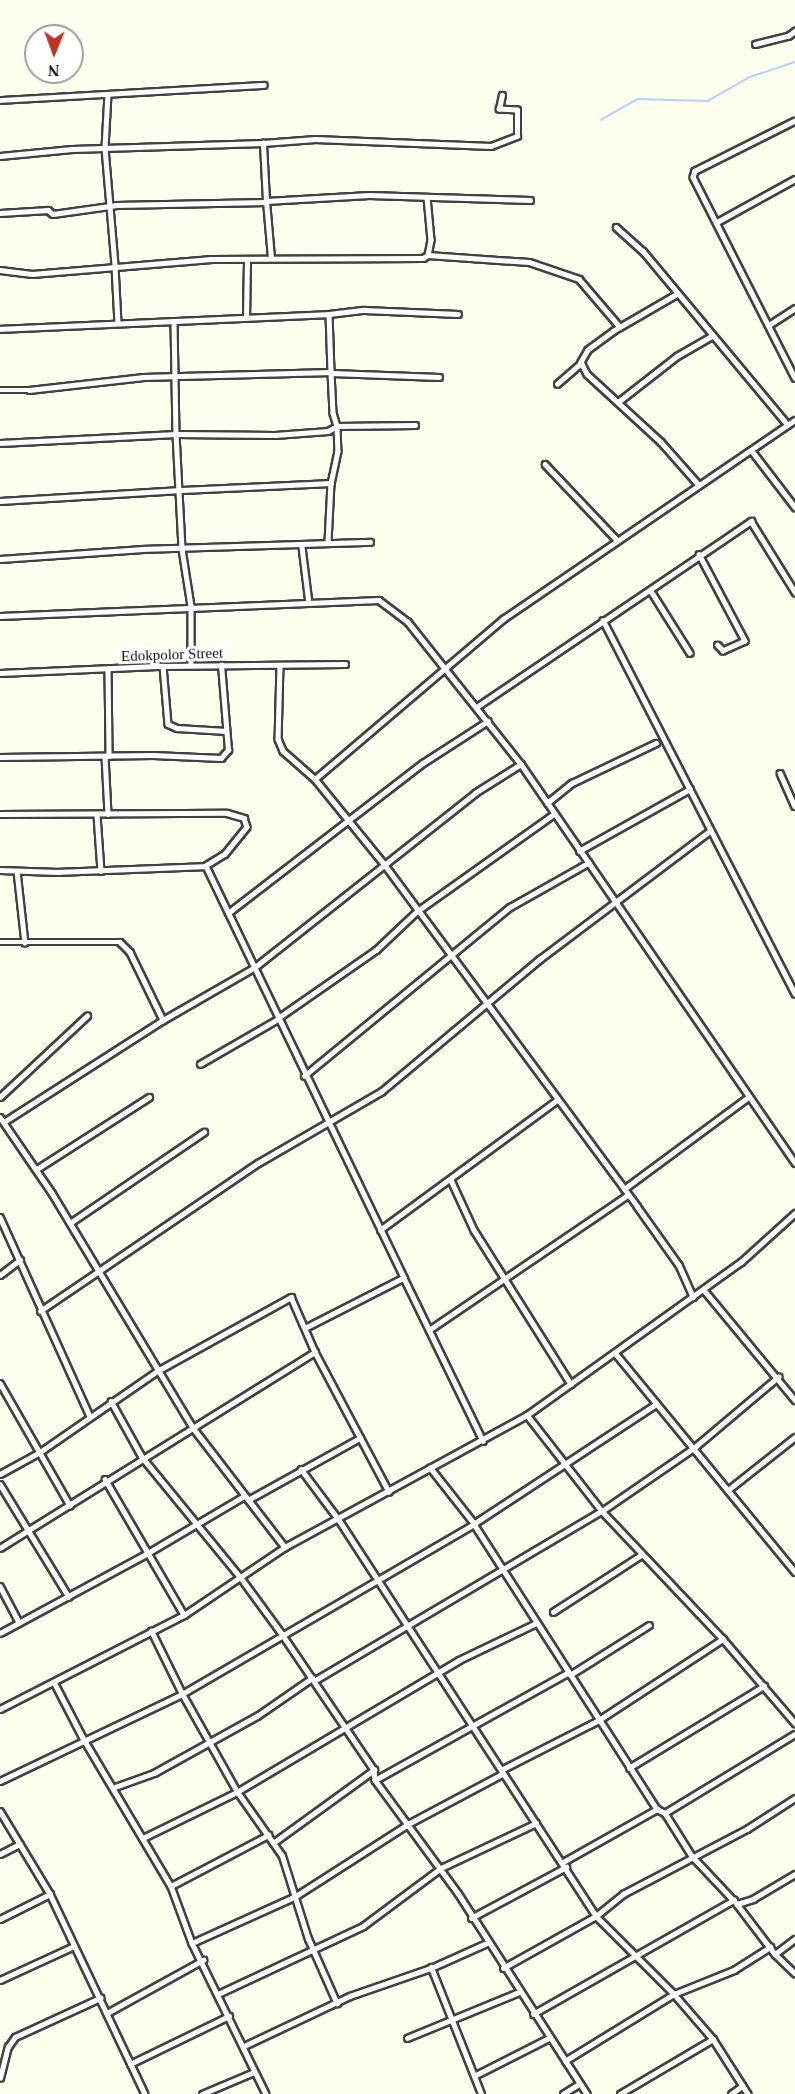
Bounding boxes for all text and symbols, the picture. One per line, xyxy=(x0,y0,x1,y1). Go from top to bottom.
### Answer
north arrow xyxy=(24,24,84,84)
text: N xyxy=(48,62,60,79)
street label: Edokpolor Street xyxy=(121,644,223,666)

